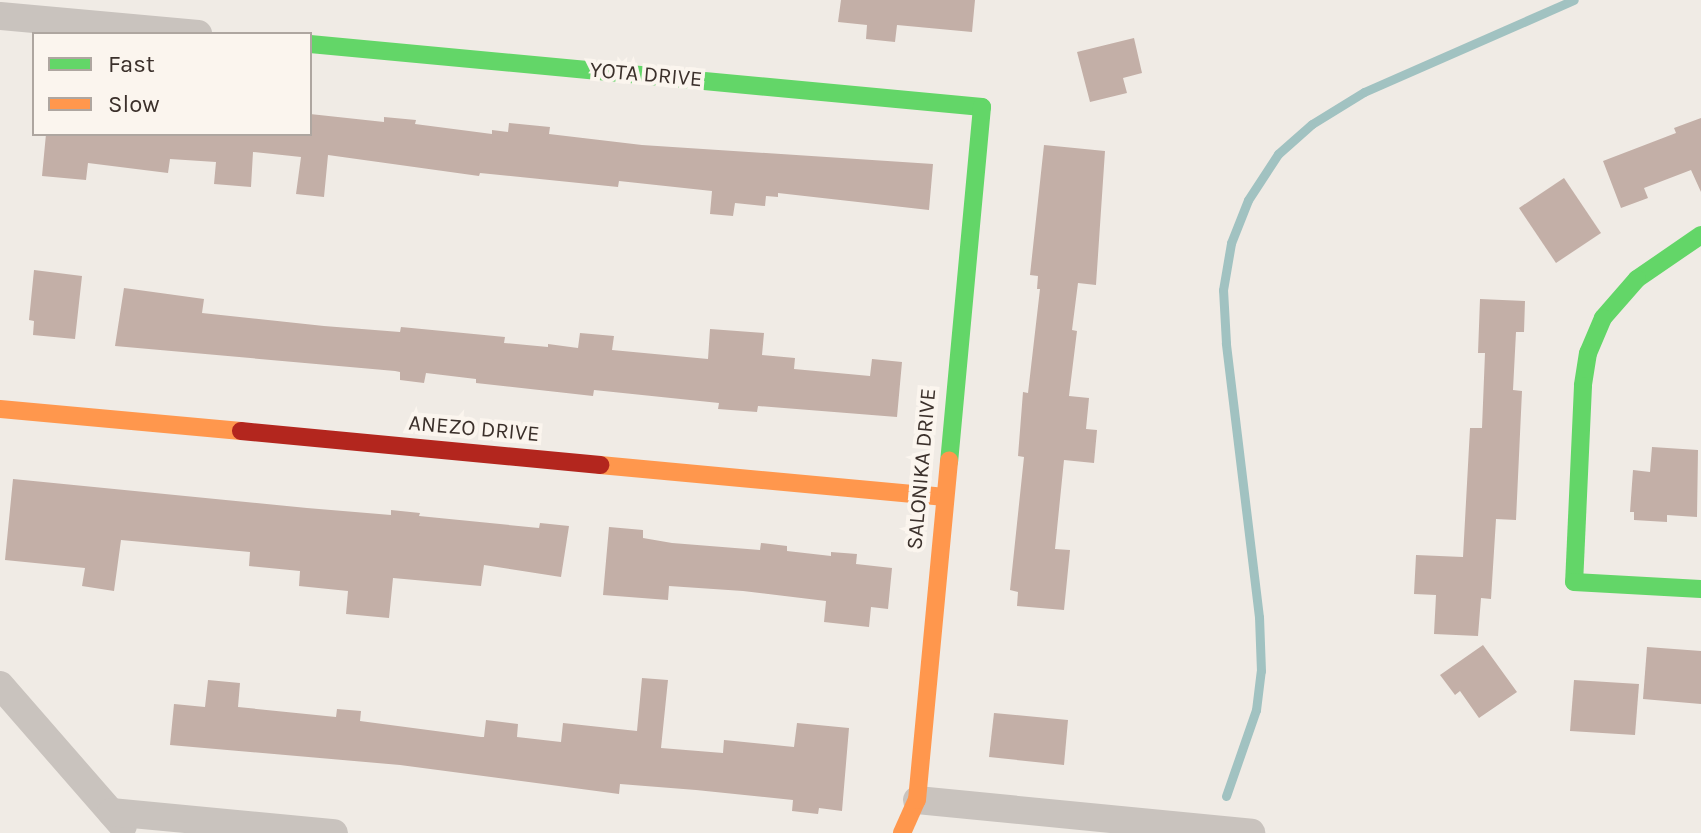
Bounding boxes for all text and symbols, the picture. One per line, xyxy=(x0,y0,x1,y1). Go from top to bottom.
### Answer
legend xyxy=(32,32,312,136)
text: Fast xyxy=(108,50,155,78)
street label: YOTA DRIVE xyxy=(589,57,703,93)
text: Slow xyxy=(108,90,160,118)
street label: SALONIKA DRIVE xyxy=(902,387,942,551)
street label: ANEZO DRIVE xyxy=(407,410,541,448)

